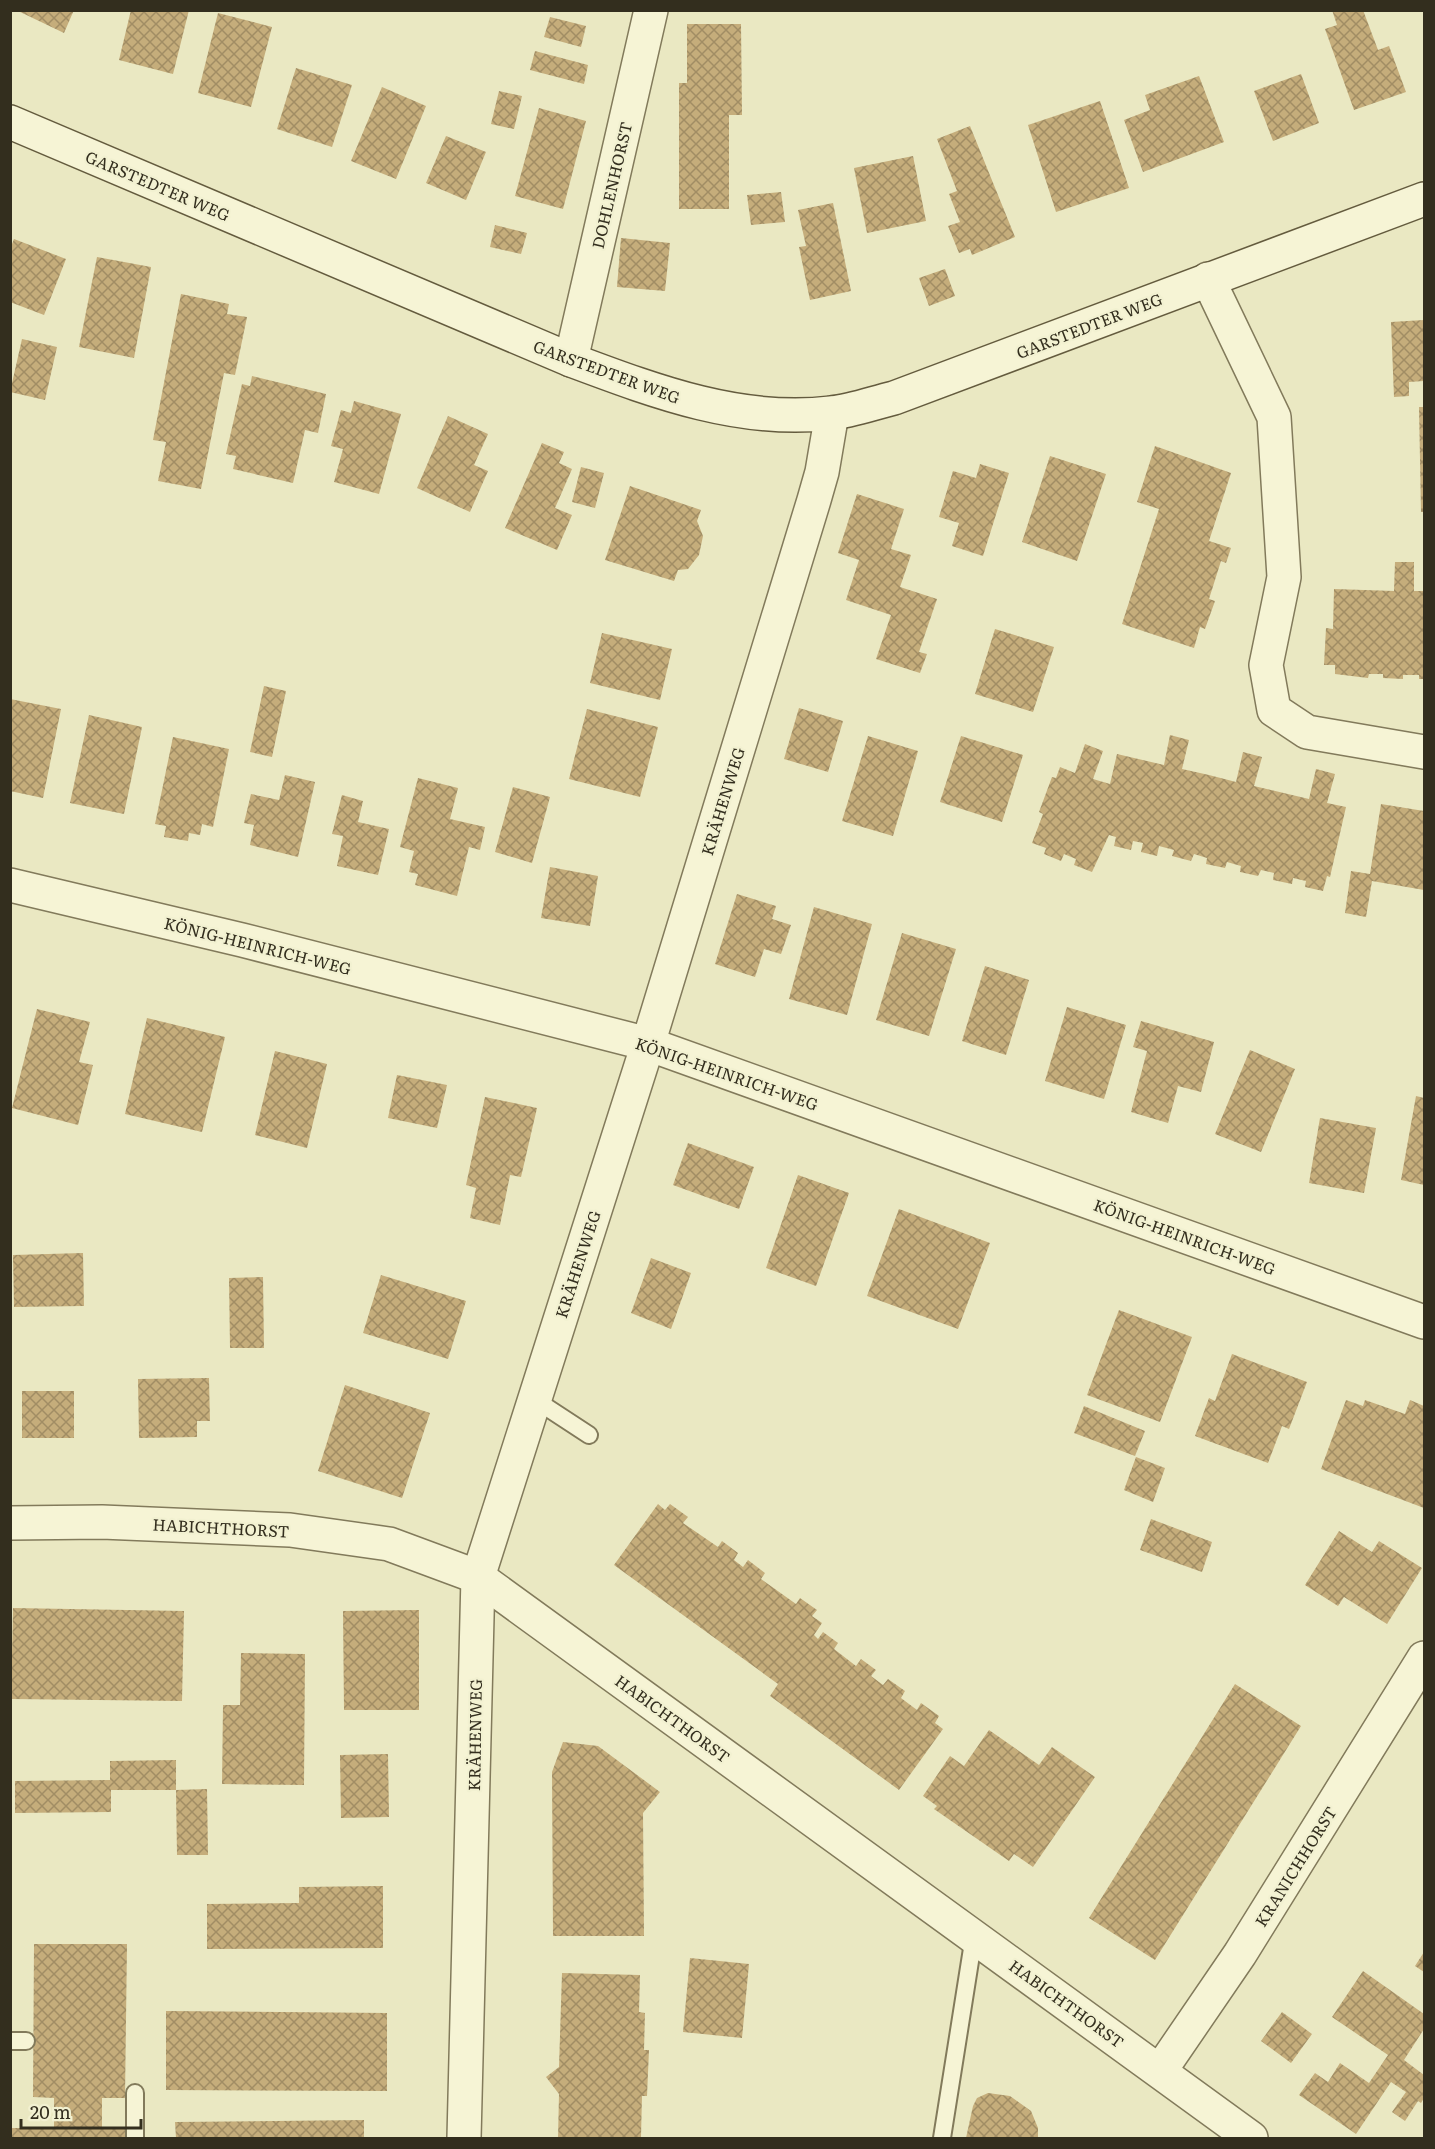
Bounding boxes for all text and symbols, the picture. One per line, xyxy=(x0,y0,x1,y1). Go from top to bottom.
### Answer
street label: DOHLENHORST xyxy=(585,119,637,251)
street label: GARSTEDTER WEG xyxy=(82,144,234,226)
street label: GARSTEDTER WEG xyxy=(1012,286,1166,364)
street label: GARSTEDTER WEG xyxy=(530,333,684,409)
street label: KRÄHENWEG xyxy=(694,744,750,858)
street label: KÖNIG-HEINRICH-WEG xyxy=(162,910,354,980)
street label: KÖNIG-HEINRICH-WEG xyxy=(632,1030,822,1116)
street label: KÖNIG-HEINRICH-WEG xyxy=(1091,1192,1279,1280)
street label: KRÄHENWEG xyxy=(548,1207,606,1321)
street label: HABICHTHORST xyxy=(152,1511,290,1543)
street label: HABICHTHORST xyxy=(611,1668,736,1768)
street label: KRÄHENWEG xyxy=(461,1679,487,1791)
street label: KRANICHHORST xyxy=(1248,1801,1342,1931)
street label: HABICHTHORST xyxy=(1005,1953,1130,2053)
scale bar xyxy=(21,2092,141,2130)
text: 20 m xyxy=(30,2098,71,2125)

